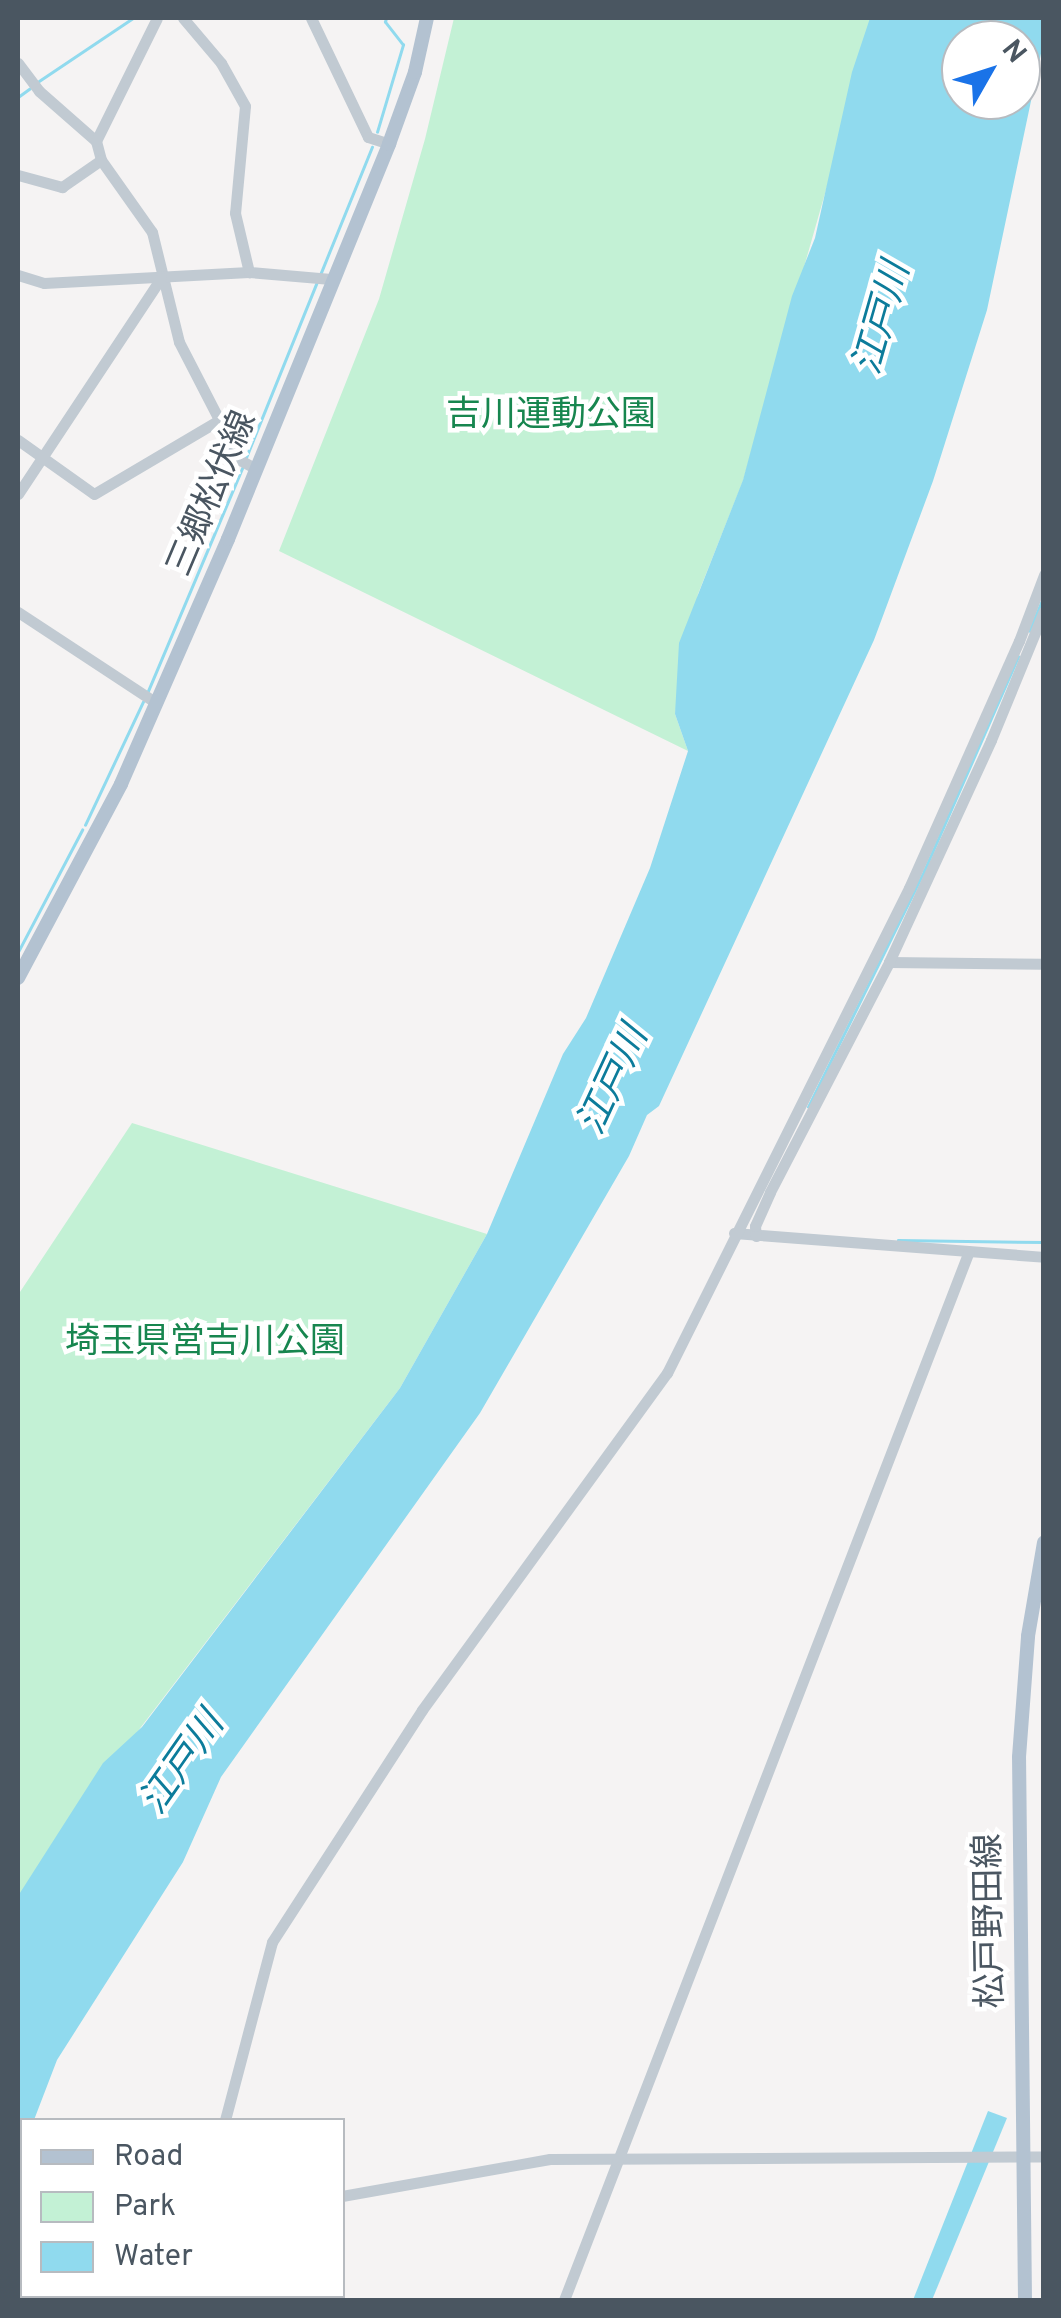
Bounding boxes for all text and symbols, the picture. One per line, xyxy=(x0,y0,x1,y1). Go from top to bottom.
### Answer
north arrow xyxy=(941,20,1041,120)
text: N xyxy=(992,33,1033,72)
water label: 江戸川 xyxy=(846,258,922,380)
park label: 吉川運動公園 xyxy=(446,395,656,437)
street label: 三郷松伏線 xyxy=(159,405,267,583)
water label: 江戸川 xyxy=(570,1020,660,1142)
park label: 埼玉県営吉川公園 xyxy=(65,1322,345,1364)
water label: 江戸川 xyxy=(133,1704,235,1824)
street label: 松戸野田線 xyxy=(968,1833,1014,2009)
legend xyxy=(20,2118,345,2298)
text: Road xyxy=(114,2139,183,2176)
text: Park xyxy=(114,2189,176,2226)
text: Water xyxy=(114,2239,193,2276)

